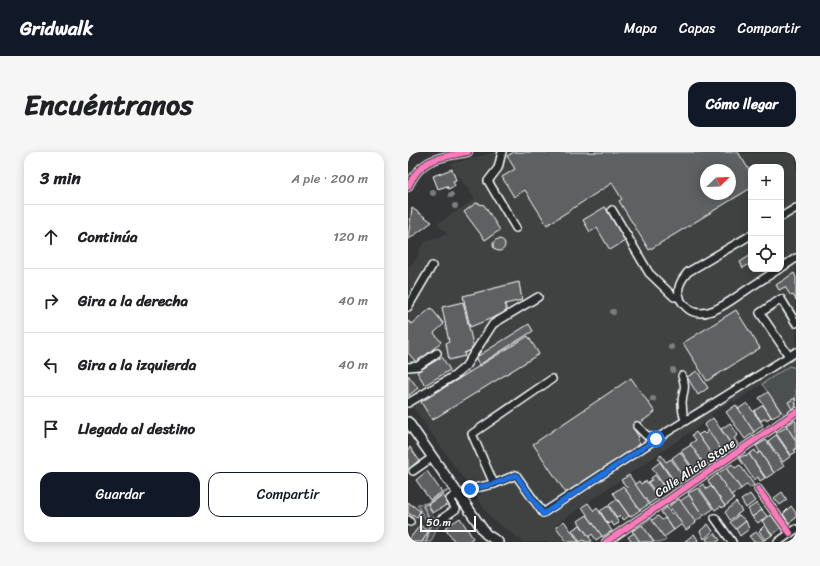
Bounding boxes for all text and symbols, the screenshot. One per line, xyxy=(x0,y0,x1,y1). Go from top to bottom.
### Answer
text: Gridwalk xyxy=(20,12,93,45)
text: Mapa xyxy=(624,16,657,41)
text: Capas xyxy=(679,16,716,41)
text: Compartir xyxy=(738,16,800,41)
text: Encuéntranos xyxy=(24,80,193,129)
button: Cómo llegar xyxy=(688,82,796,127)
text: 3 min xyxy=(40,163,81,193)
north arrow xyxy=(700,164,736,200)
map controls xyxy=(748,164,784,272)
button: + xyxy=(748,164,784,200)
text: A pie · 200 m xyxy=(291,167,368,190)
button: − xyxy=(748,200,784,236)
text: Continúa xyxy=(78,224,137,250)
text: 120 m xyxy=(333,225,368,248)
icon: ahead xyxy=(40,226,62,248)
button: locate xyxy=(748,236,784,272)
text: Gira a la derecha xyxy=(78,288,188,314)
text: 40 m xyxy=(338,289,368,312)
icon: right xyxy=(40,290,62,312)
text: Gira a la izquierda xyxy=(78,352,196,378)
text: 40 m xyxy=(338,353,368,376)
icon: left xyxy=(40,354,62,376)
text: Llegada al destino xyxy=(78,416,195,442)
icon: arrive xyxy=(40,418,62,440)
route start xyxy=(647,430,665,448)
street label: Calle Alicia Stone xyxy=(650,433,740,503)
button: Guardar xyxy=(40,472,200,517)
button: Compartir xyxy=(208,472,368,517)
route end xyxy=(461,480,479,498)
text: 50 m xyxy=(426,513,451,532)
scale bar xyxy=(420,514,476,533)

